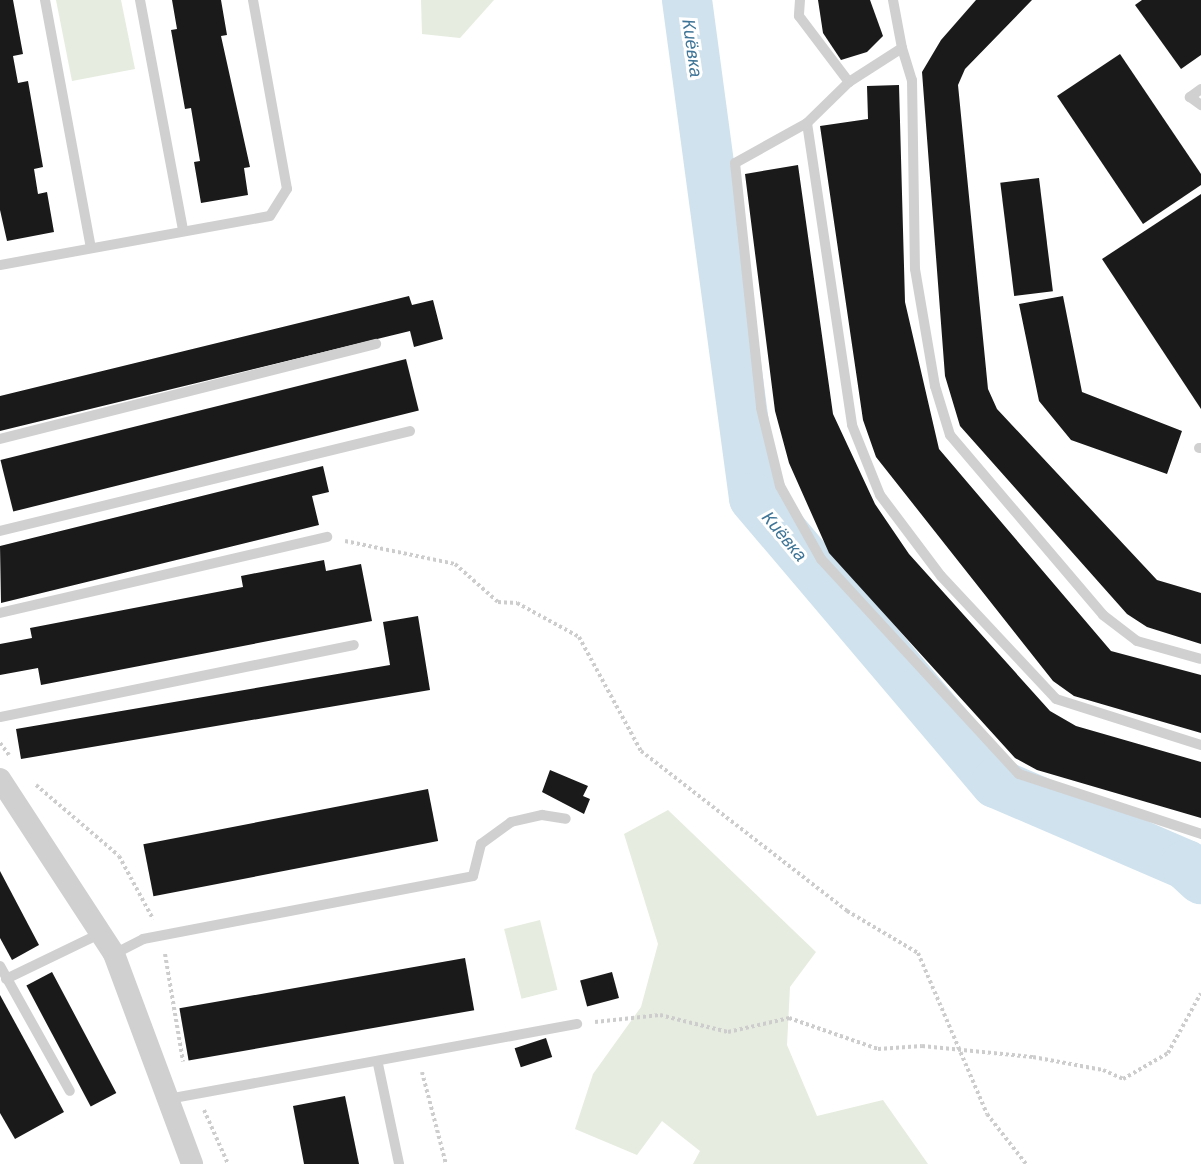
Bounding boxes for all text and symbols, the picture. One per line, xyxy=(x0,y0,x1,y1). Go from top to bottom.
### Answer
water label: Киёвка xyxy=(678,18,708,78)
water label: Киёвка xyxy=(758,507,812,565)

